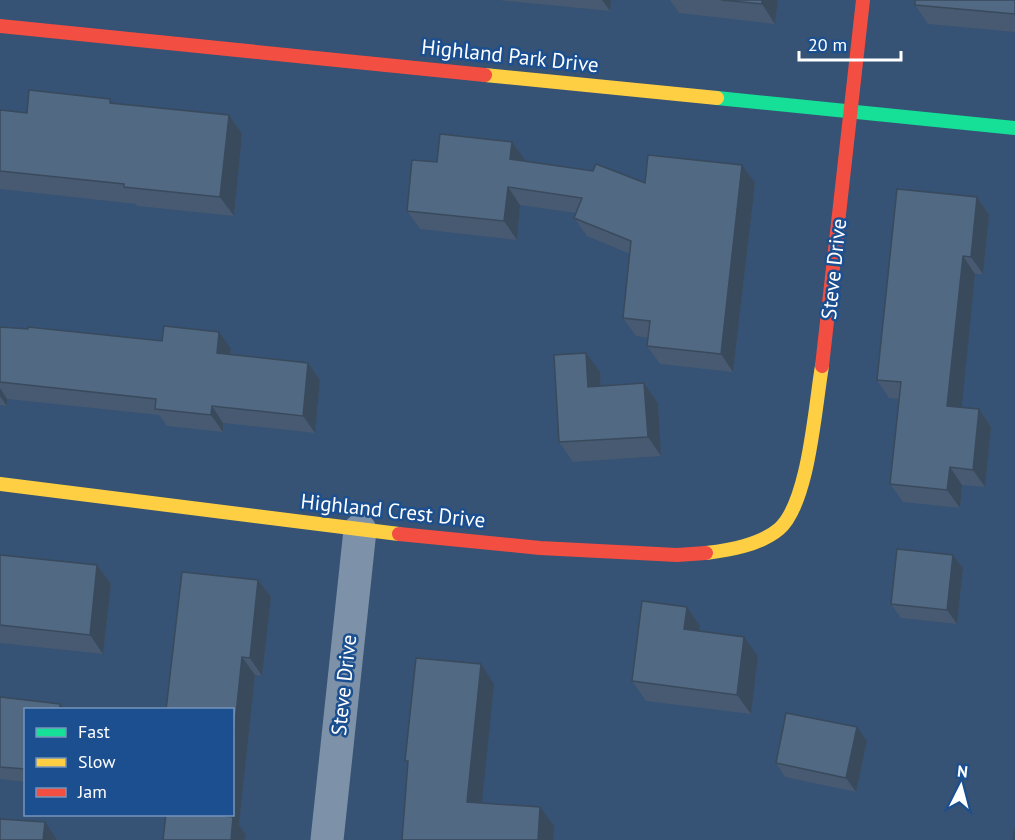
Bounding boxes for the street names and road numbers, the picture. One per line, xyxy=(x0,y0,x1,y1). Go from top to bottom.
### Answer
street label: Highland Park Drive xyxy=(420,33,600,78)
street label: Steve Drive xyxy=(815,217,852,321)
street label: Highland Crest Drive xyxy=(299,487,487,534)
street label: Steve Drive xyxy=(325,633,362,737)

